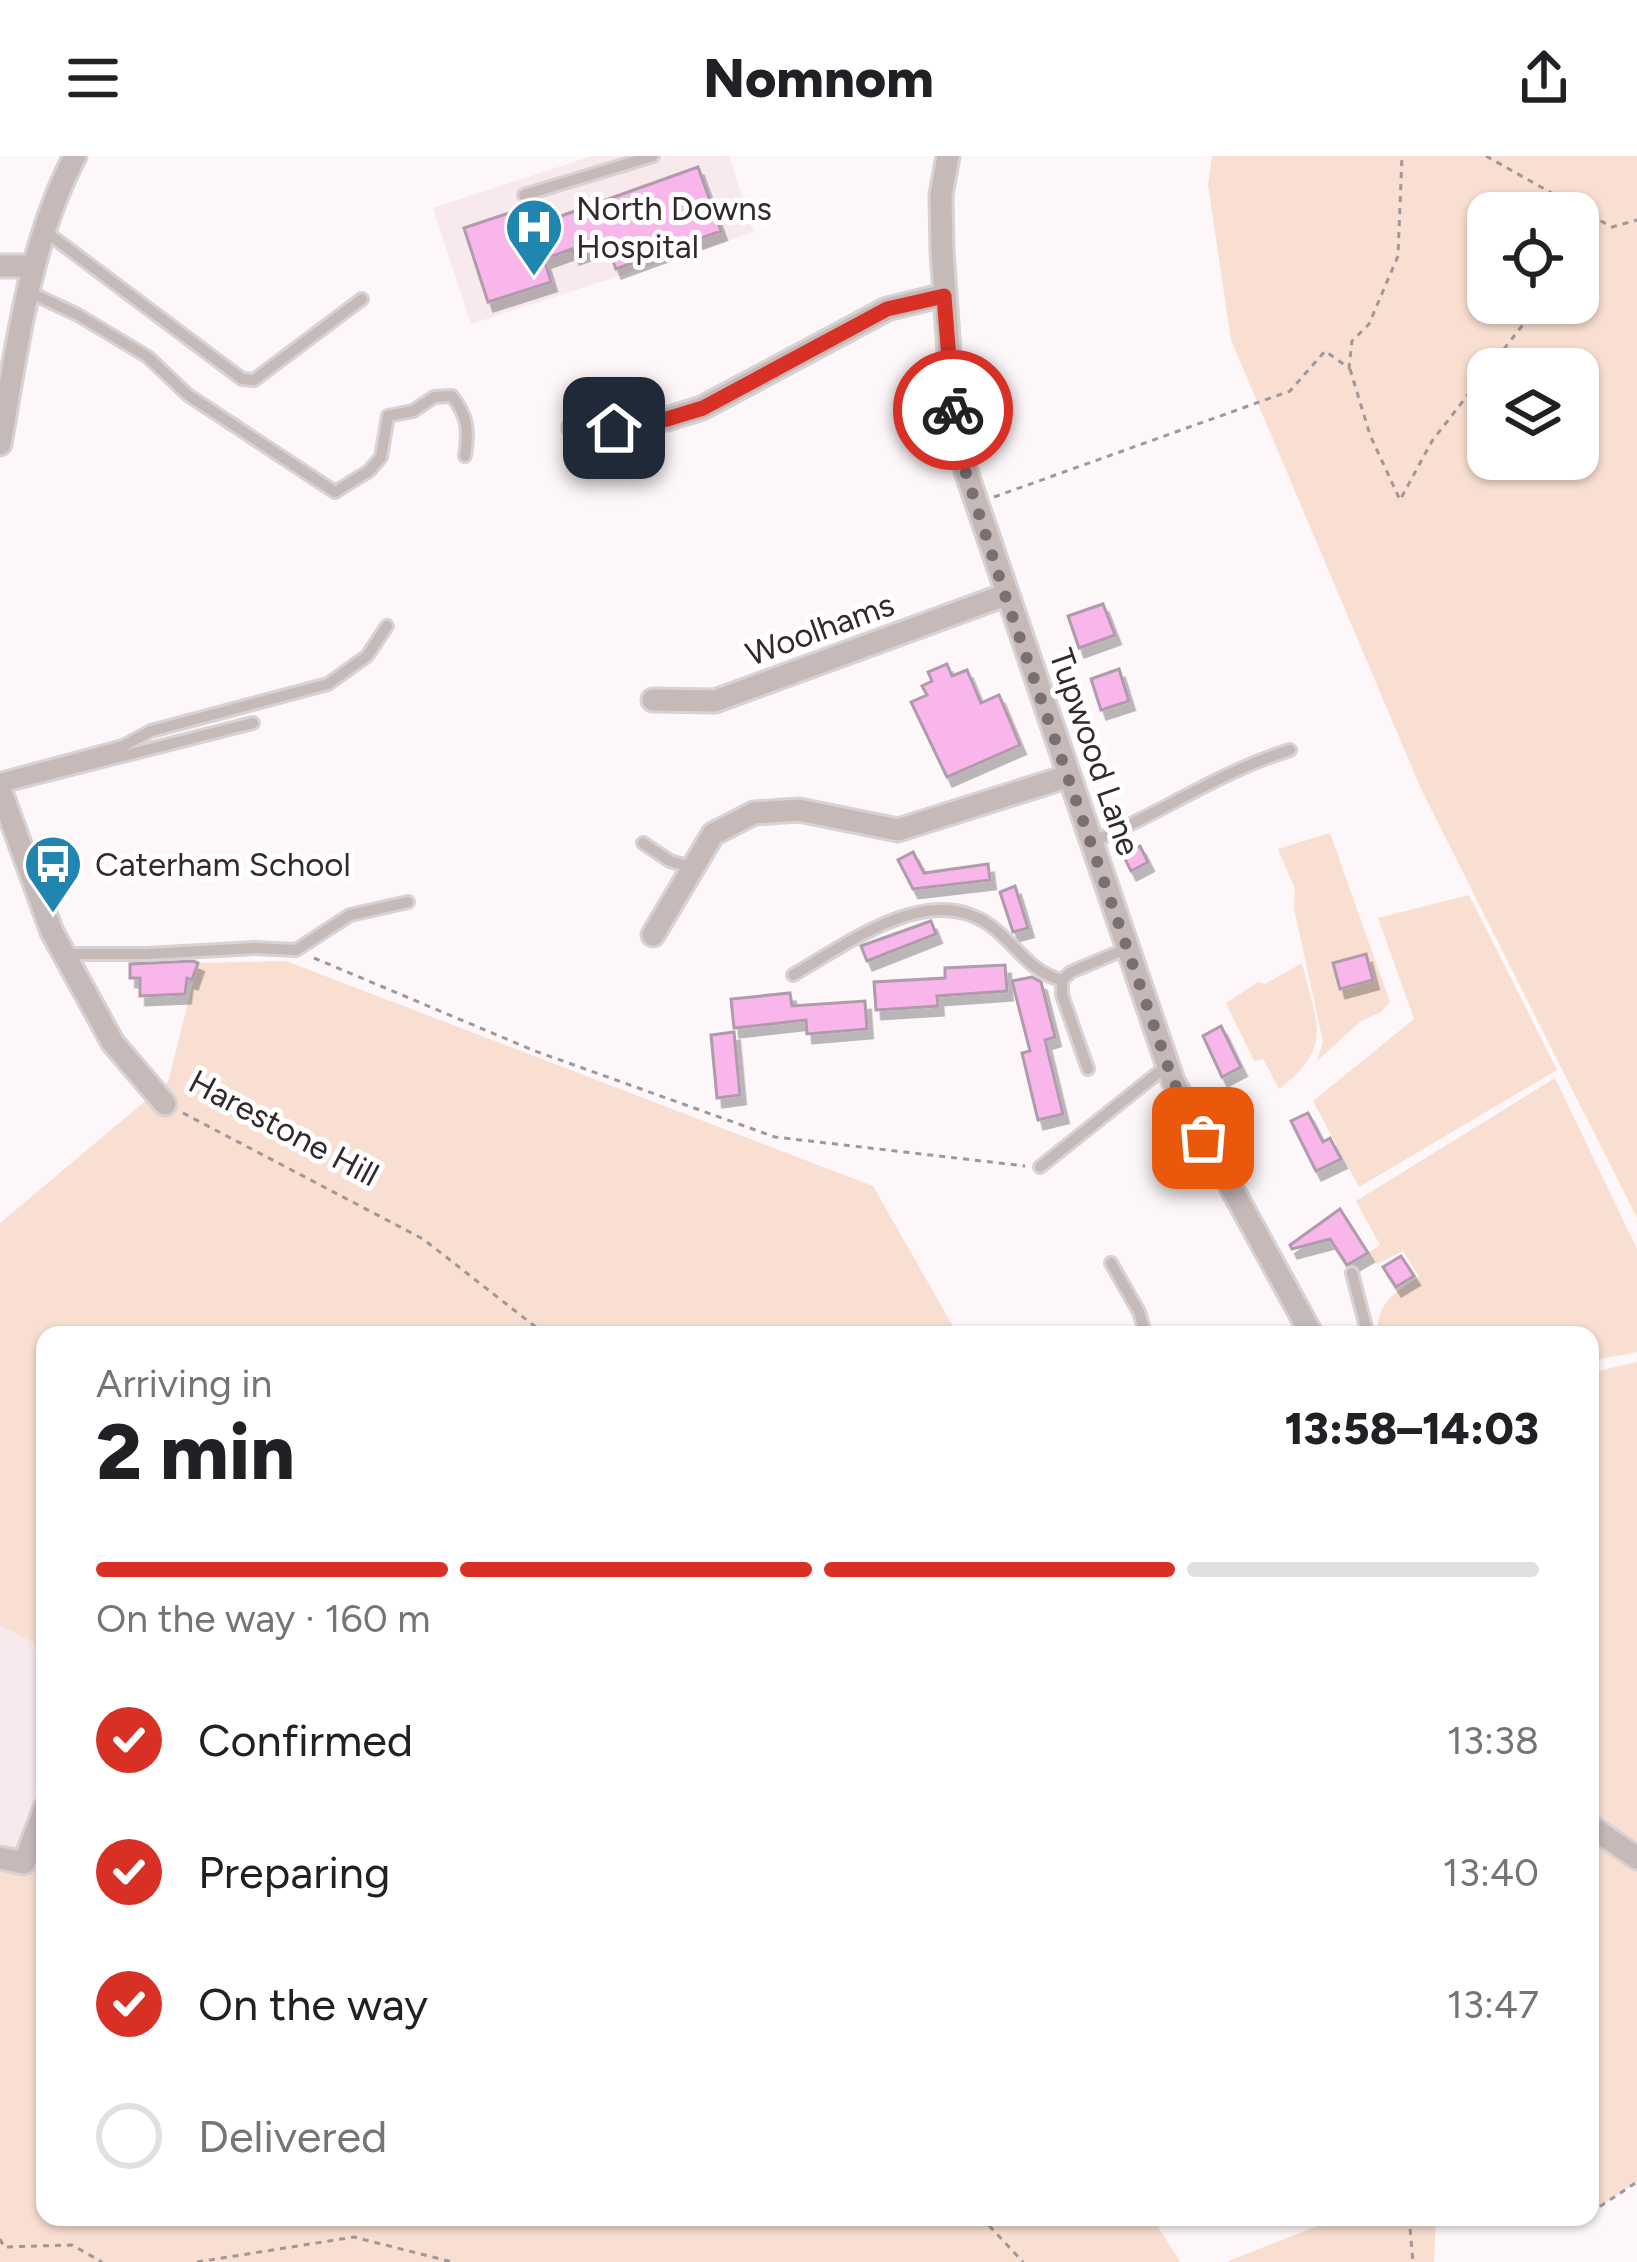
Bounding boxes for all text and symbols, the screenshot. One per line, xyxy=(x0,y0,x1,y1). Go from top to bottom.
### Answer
icon: menu xyxy=(60,45,126,111)
icon: share xyxy=(1511,45,1577,111)
text: Nomnom xyxy=(703,46,934,111)
place label: North Downs Hospital xyxy=(576,189,772,266)
map controls xyxy=(1467,192,1599,480)
button: locate xyxy=(1467,192,1599,324)
hospital icon: North Downs Hospital xyxy=(503,196,565,278)
button: layers xyxy=(1467,348,1599,480)
courier xyxy=(893,350,1013,470)
pin xyxy=(563,377,665,479)
icon: bike xyxy=(920,377,986,443)
icon: home xyxy=(581,395,647,461)
street label: Woolhams xyxy=(741,584,899,674)
street label: Tupwood Lane xyxy=(1041,644,1149,860)
bus stop icon: Caterham School xyxy=(22,833,84,915)
place label: Caterham School xyxy=(95,845,351,884)
street label: Harestone Hill xyxy=(182,1062,386,1194)
pin xyxy=(1152,1087,1254,1189)
icon: bag xyxy=(1170,1105,1236,1171)
text: Arriving in xyxy=(96,1360,272,1407)
text: 13:58–14:03 xyxy=(1284,1401,1539,1455)
text: 2 min xyxy=(96,1405,295,1499)
text: On the way · 160 m xyxy=(96,1595,431,1642)
icon: check xyxy=(96,1707,162,1773)
text: Confirmed xyxy=(198,1713,413,1767)
text: 13:38 xyxy=(1447,1717,1539,1764)
icon: check xyxy=(96,1839,162,1905)
text: Preparing xyxy=(198,1845,390,1899)
text: 13:40 xyxy=(1443,1849,1539,1896)
icon: check xyxy=(96,1971,162,2037)
text: On the way xyxy=(198,1977,428,2031)
text: 13:47 xyxy=(1447,1981,1539,2028)
text: Delivered xyxy=(198,2109,387,2163)

